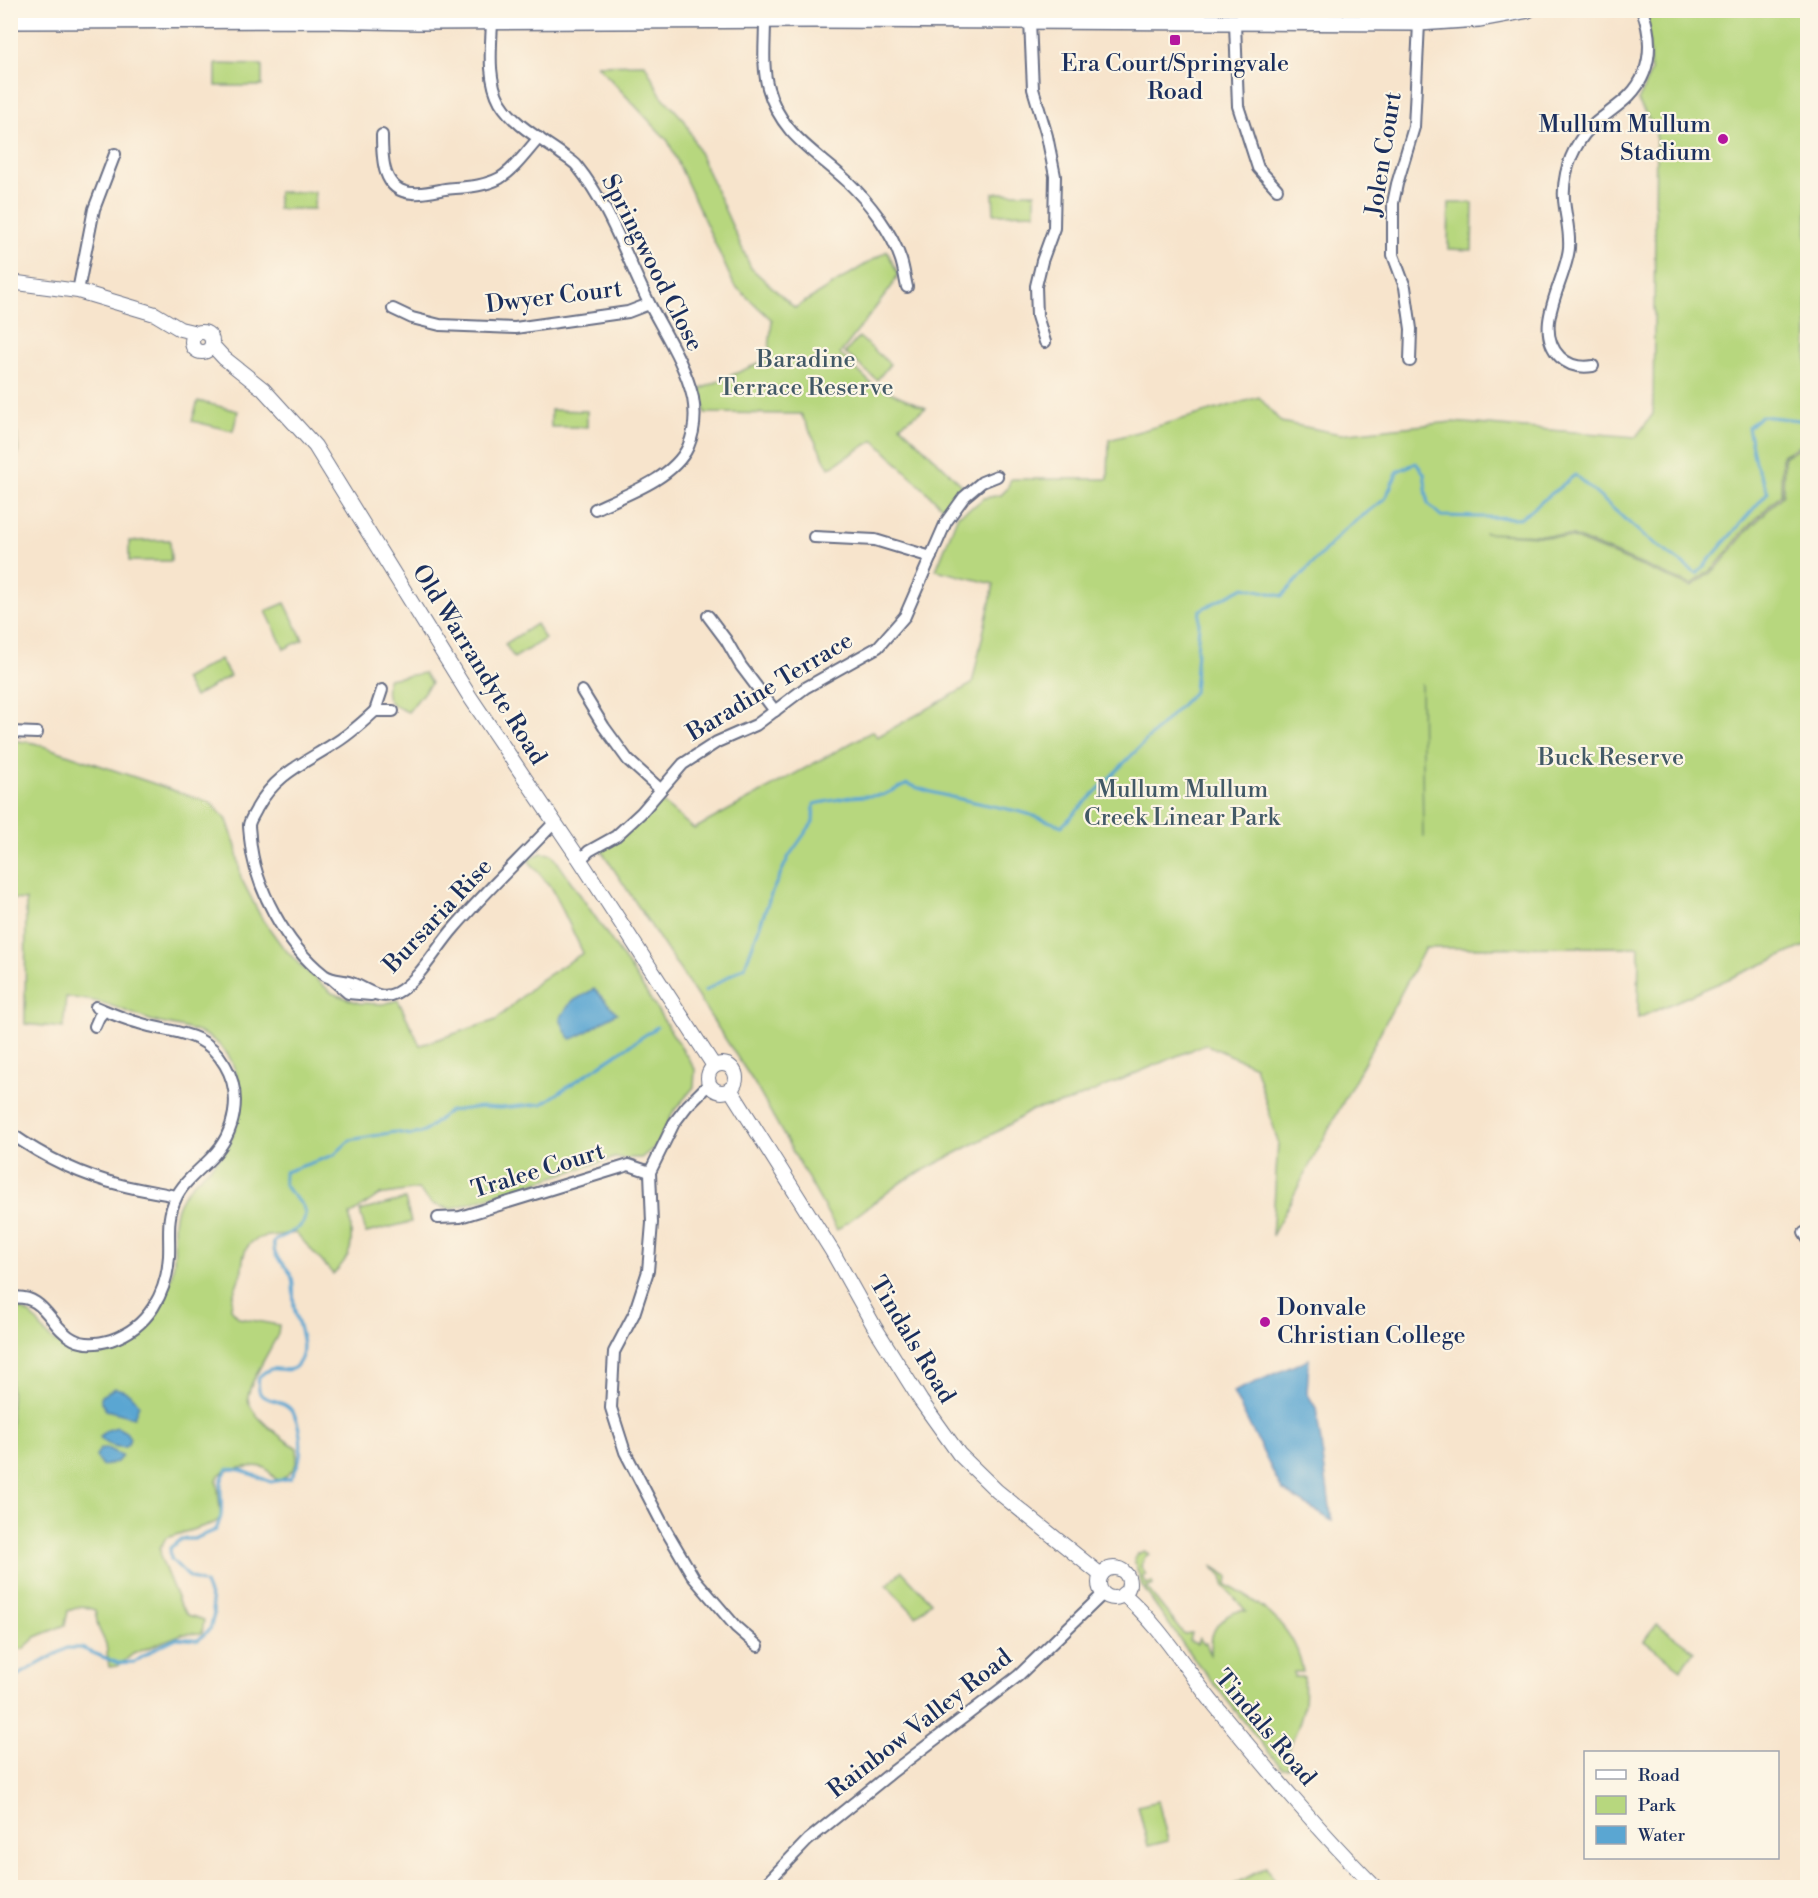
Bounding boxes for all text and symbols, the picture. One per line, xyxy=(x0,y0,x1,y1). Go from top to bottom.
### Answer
marker: Era Court/Springvale Road xyxy=(1168,33,1182,47)
place label: Era Court/Springvale Road xyxy=(1061,49,1289,107)
street label: Jolen Court xyxy=(1359,89,1409,219)
place label: Mullum Mullum Stadium xyxy=(1538,110,1711,168)
marker: Mullum Mullum Stadium xyxy=(1716,132,1730,146)
street label: Springwood Close xyxy=(594,169,710,357)
street label: Dwyer Court xyxy=(484,274,624,320)
park label: Baradine Terrace Reserve xyxy=(718,345,894,403)
street label: Old Warrandyte Road xyxy=(405,559,553,771)
street label: Baradine Terrace xyxy=(681,626,859,749)
park label: Buck Reserve xyxy=(1537,743,1684,773)
park label: Mullum Mullum Creek Linear Park xyxy=(1084,775,1281,833)
street label: Bursaria Rise xyxy=(376,852,499,981)
street label: Tralee Court xyxy=(468,1136,609,1205)
street label: Tindals Road xyxy=(862,1271,962,1409)
place label: Donvale Christian College xyxy=(1277,1293,1466,1351)
marker: Donvale Christian College xyxy=(1258,1315,1272,1329)
street label: Rainbow Valley Road xyxy=(822,1643,1018,1805)
street label: Tindals Road xyxy=(1208,1664,1323,1793)
legend xyxy=(1584,1751,1779,1859)
text: Road xyxy=(1638,1764,1681,1787)
text: Park xyxy=(1638,1794,1677,1817)
text: Water xyxy=(1637,1824,1686,1847)

